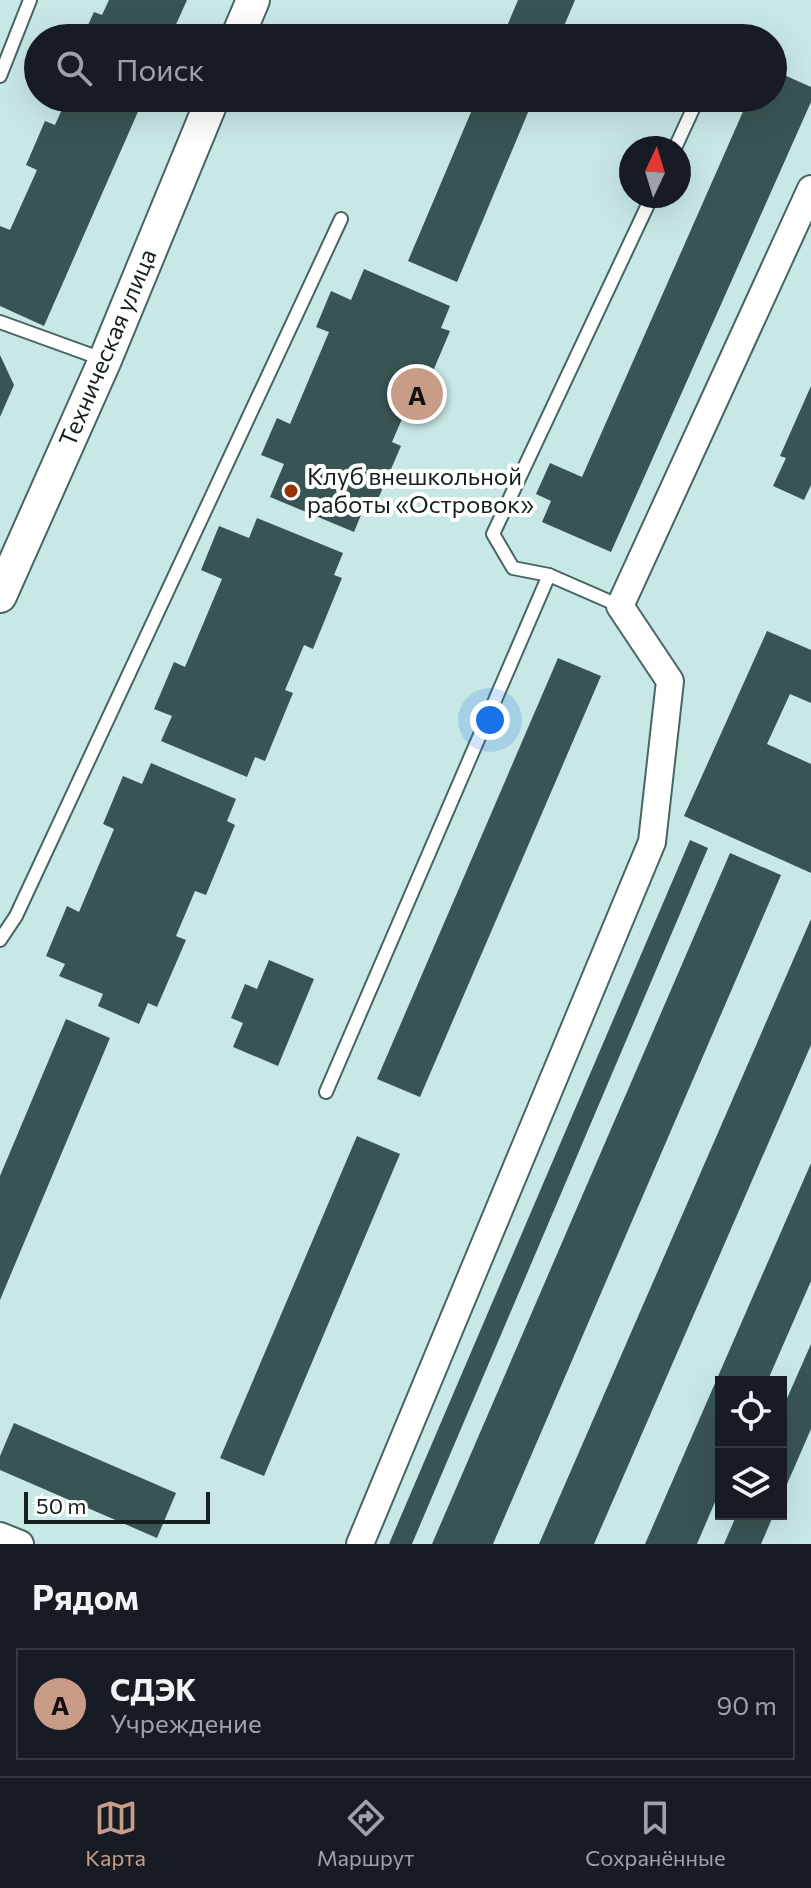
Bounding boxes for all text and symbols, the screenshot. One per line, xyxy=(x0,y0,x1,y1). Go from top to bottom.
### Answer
search box xyxy=(24,24,787,112)
icon: search xyxy=(52,46,96,90)
text: Поиск xyxy=(116,50,204,87)
north arrow xyxy=(619,136,691,208)
street label: Техническая улица xyxy=(52,244,161,451)
pin: A xyxy=(391,364,443,424)
place label: Клуб внешкольной работы «Островок» xyxy=(307,461,534,518)
marker: Клуб внешкольной работы «Островок» xyxy=(282,482,300,500)
your location xyxy=(470,700,510,740)
map controls xyxy=(715,1376,787,1520)
button: locate xyxy=(715,1376,787,1448)
button: layers xyxy=(715,1448,787,1520)
scale bar xyxy=(24,1488,210,1524)
text: 50 m xyxy=(36,1492,86,1519)
text: Рядом xyxy=(32,1575,139,1617)
text: СДЭК xyxy=(110,1670,196,1707)
text: A xyxy=(51,1689,69,1720)
text: 90 m xyxy=(717,1689,777,1720)
text: Учреждение xyxy=(110,1707,262,1738)
tab: Карта xyxy=(85,1796,146,1871)
tab: Маршрут xyxy=(317,1796,414,1871)
tab: Сохранённые xyxy=(585,1796,726,1871)

